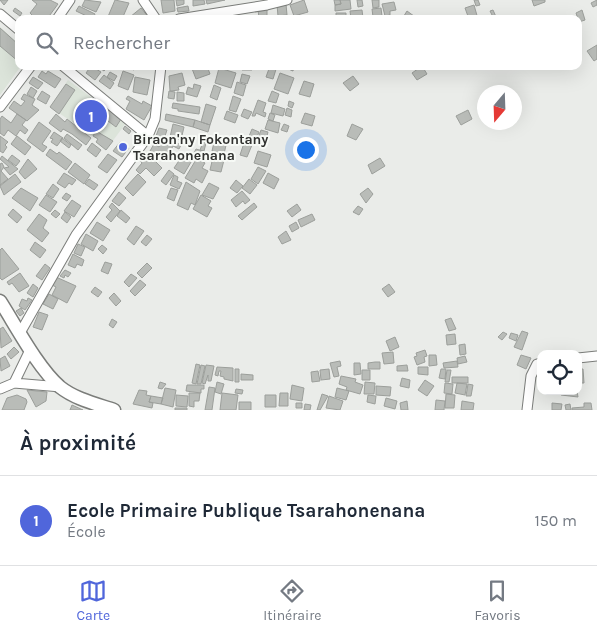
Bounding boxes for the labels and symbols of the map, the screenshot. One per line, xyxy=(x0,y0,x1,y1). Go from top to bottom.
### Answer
north arrow xyxy=(477,85,522,130)
pin: 1 xyxy=(75,97,107,135)
place label: Biraon'ny Fokontany Tsarahonenana xyxy=(133,131,268,164)
your location xyxy=(293,137,319,163)
marker: Biraon'ny Fokontany Tsarahonenana xyxy=(117,141,129,153)

